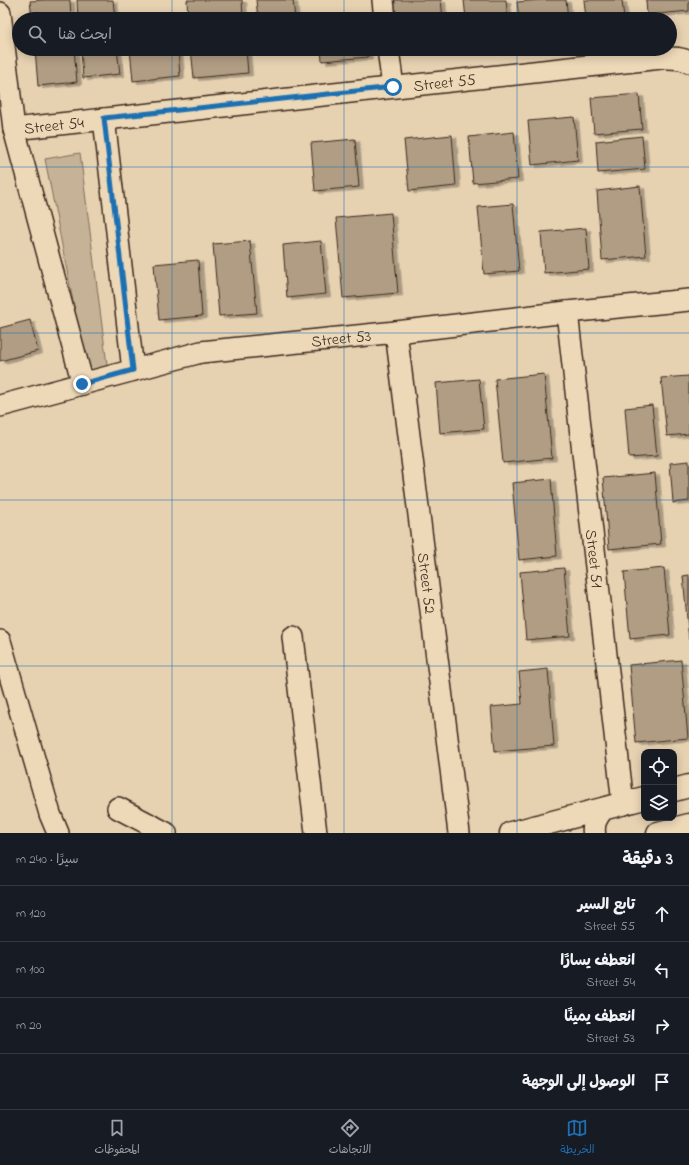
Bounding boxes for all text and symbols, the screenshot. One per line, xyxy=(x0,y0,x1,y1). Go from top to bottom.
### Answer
search box xyxy=(12,12,677,56)
icon: search xyxy=(26,23,48,45)
text: ابحث هنا xyxy=(58,24,112,46)
street label: Street 55 xyxy=(412,68,477,99)
route start xyxy=(384,78,402,96)
street label: Street 54 xyxy=(23,111,86,142)
street label: Street 53 xyxy=(310,325,372,355)
route end xyxy=(73,375,91,393)
street label: Street 51 xyxy=(578,528,608,589)
street label: Street 52 xyxy=(410,551,441,615)
map controls xyxy=(641,749,677,821)
button: locate xyxy=(641,749,677,785)
button: layers xyxy=(641,785,677,821)
text: 3 دقيقة xyxy=(623,847,673,872)
text: سيرًا · 240 m xyxy=(16,850,79,869)
text: تابع السير xyxy=(578,894,635,916)
icon: ahead xyxy=(651,903,673,925)
text: 120 m xyxy=(16,904,46,923)
text: Street 55 xyxy=(584,917,635,936)
text: انعطف يسارًا xyxy=(560,950,635,972)
icon: left xyxy=(651,959,673,981)
text: 100 m xyxy=(16,960,45,979)
text: Street 54 xyxy=(586,973,635,992)
text: انعطف يمينًا xyxy=(564,1006,635,1028)
icon: right xyxy=(651,1015,673,1037)
text: 20 m xyxy=(16,1016,41,1035)
text: Street 53 xyxy=(586,1029,635,1048)
text: الوصول إلى الوجهة xyxy=(522,1071,635,1093)
icon: arrive xyxy=(651,1071,673,1093)
tab: المحفوظات xyxy=(95,1117,140,1159)
tab: الاتجاهات xyxy=(329,1117,371,1159)
tab: الخريطة xyxy=(560,1117,595,1159)

